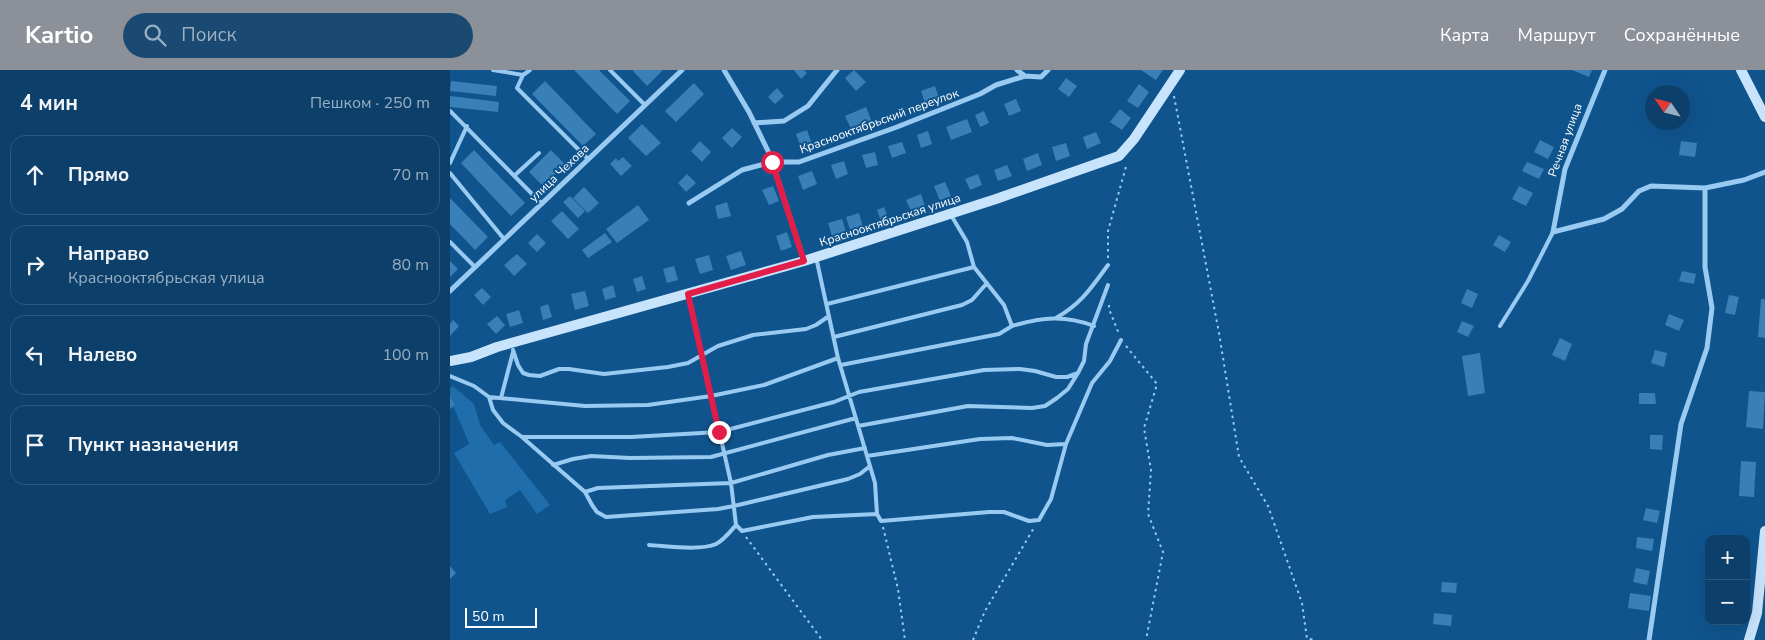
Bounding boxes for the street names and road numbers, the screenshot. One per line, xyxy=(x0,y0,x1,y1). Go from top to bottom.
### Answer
street label: Краснооктябрьский переулок xyxy=(797,85,961,157)
street label: Речная улица xyxy=(1544,101,1586,179)
street label: улица Чехова xyxy=(526,140,592,206)
street label: Краснооктябрьская улица xyxy=(817,190,963,250)

